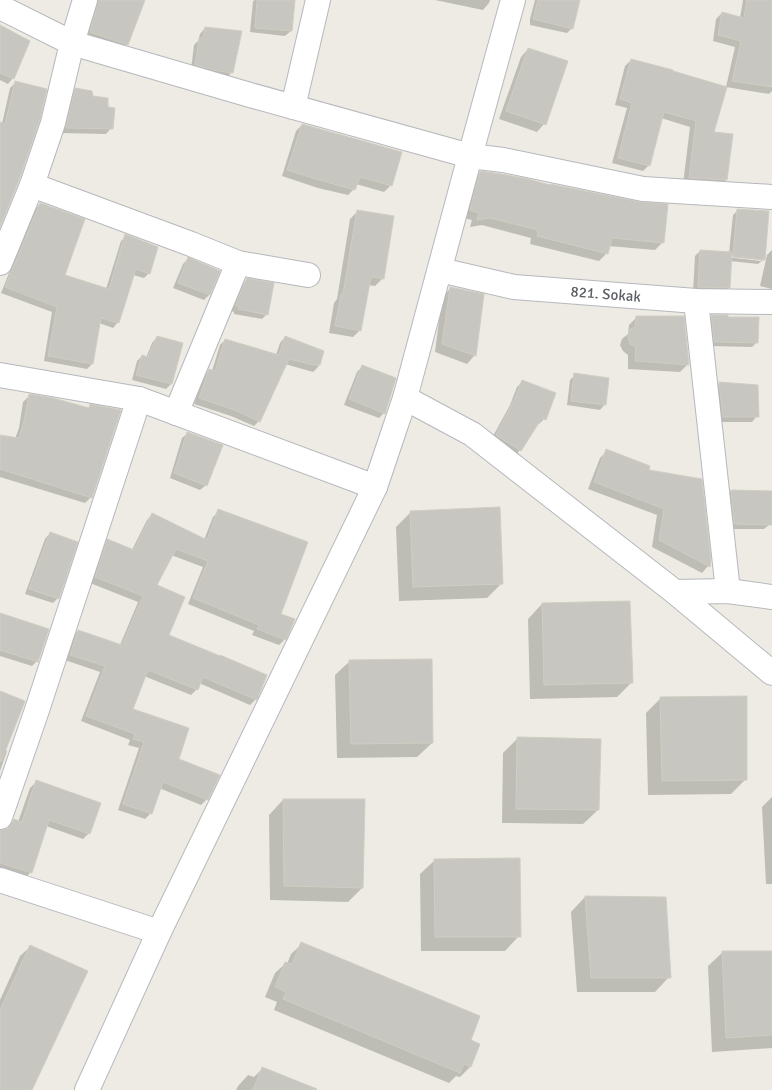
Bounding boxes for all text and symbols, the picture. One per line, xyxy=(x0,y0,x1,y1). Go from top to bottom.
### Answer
street label: 821. Sokak xyxy=(570,282,642,306)

